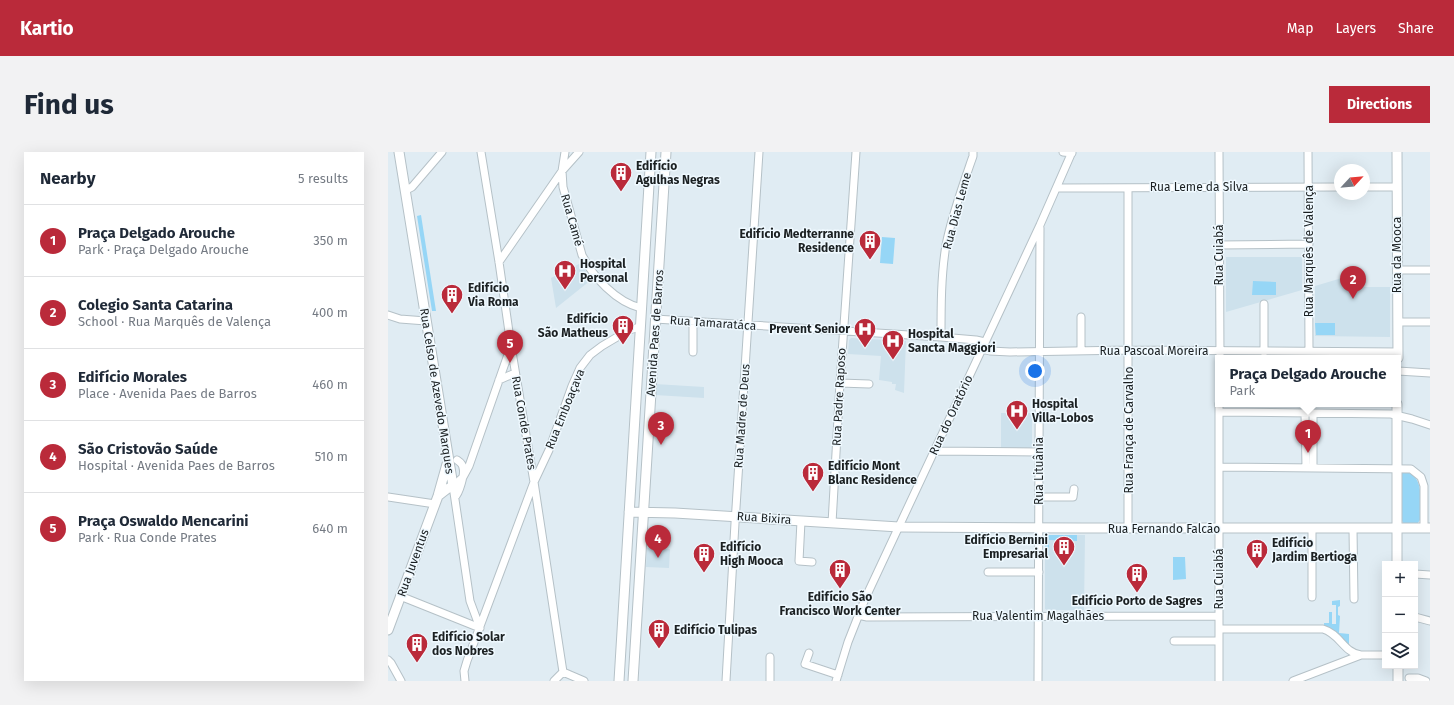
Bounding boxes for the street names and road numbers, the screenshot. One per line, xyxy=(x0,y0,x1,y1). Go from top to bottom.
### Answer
street label: Rua Dias Leme xyxy=(940,171,974,251)
street label: Rua Leme da Silva xyxy=(1150,180,1248,194)
street label: Rua Marquês de Valença xyxy=(1302,185,1316,317)
street label: Rua Camé xyxy=(558,192,586,248)
street label: Rua da Mooca xyxy=(1390,217,1404,293)
street label: Rua Cuiabá xyxy=(1212,225,1226,285)
street label: Avenida Paes de Barros xyxy=(644,269,666,397)
street label: Rua Celso de Azevedo Marques xyxy=(417,307,457,475)
street label: Rua Tamaratáca xyxy=(669,313,757,333)
street label: Rua Pascoal Moreira xyxy=(1099,344,1209,358)
street label: Rua Padre Raposo xyxy=(829,348,849,446)
street label: Rua Madre de Deus xyxy=(731,363,753,469)
street label: Rua Emboaçava xyxy=(543,367,587,451)
street label: Rua França de Carvalho xyxy=(1122,367,1136,493)
street label: Rua do Oratório xyxy=(926,373,976,457)
street label: Rua Conde Prates xyxy=(509,375,539,471)
street label: Rua Lituânia xyxy=(1032,437,1046,505)
street label: Rua Bixira xyxy=(736,509,792,527)
street label: Rua Fernando Falcão xyxy=(1108,522,1220,536)
street label: Rua Juventus xyxy=(394,527,432,599)
street label: Rua Cuiabá xyxy=(1212,549,1226,609)
street label: Rua Valentim Magalhães xyxy=(972,609,1104,623)

